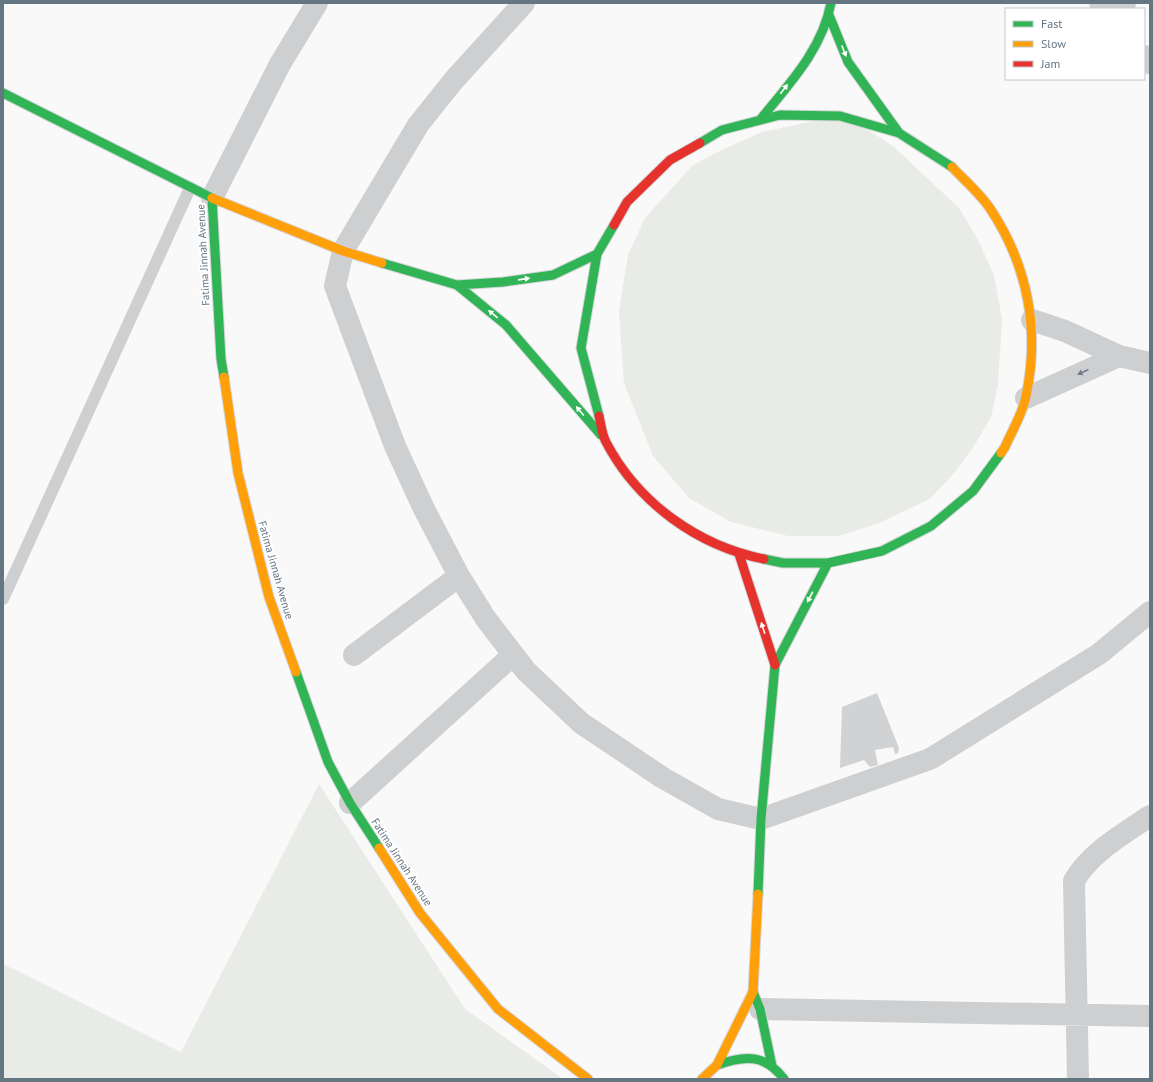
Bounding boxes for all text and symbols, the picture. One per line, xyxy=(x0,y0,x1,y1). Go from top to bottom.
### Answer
legend xyxy=(1005,8,1145,80)
text: Fast xyxy=(1041,16,1062,31)
text: Slow xyxy=(1041,36,1066,51)
one-way arrow xyxy=(841,46,847,58)
text: Jam xyxy=(1040,56,1060,71)
one-way arrow xyxy=(779,84,787,94)
street label: Fatima Jinnah Avenue xyxy=(193,203,213,306)
one-way arrow xyxy=(518,276,530,282)
one-way arrow xyxy=(488,310,499,319)
one-way arrow xyxy=(1078,369,1089,375)
one-way arrow xyxy=(576,405,585,416)
street label: Fatima Jinnah Avenue xyxy=(255,519,297,621)
one-way arrow xyxy=(807,591,814,603)
one-way arrow xyxy=(760,622,766,634)
street label: Fatima Jinnah Avenue xyxy=(368,816,436,909)

